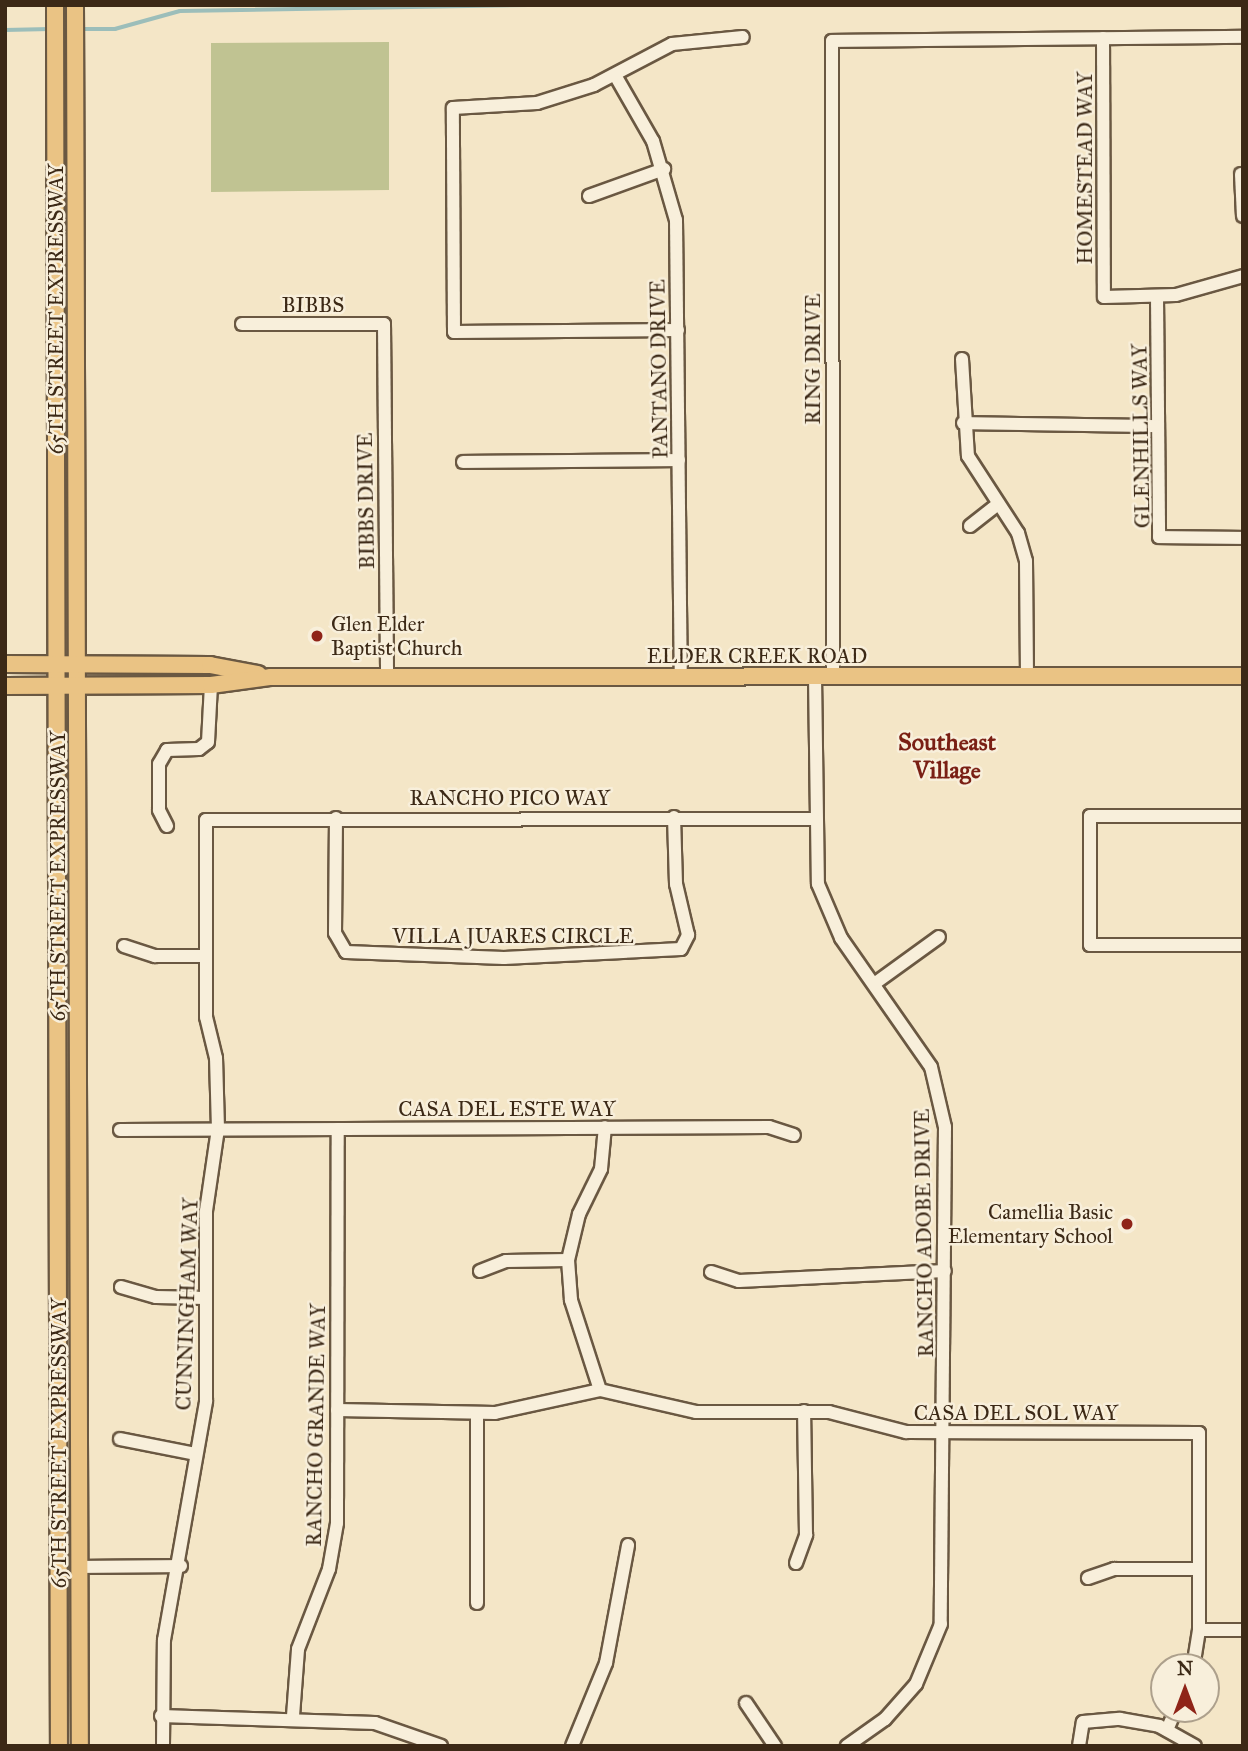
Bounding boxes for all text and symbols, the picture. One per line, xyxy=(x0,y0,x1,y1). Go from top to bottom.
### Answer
street label: HOMESTEAD WAY xyxy=(1072,71,1098,265)
street label: 65TH STREET EXPRESSWAY xyxy=(43,163,69,455)
street label: PANTANO DRIVE xyxy=(645,279,673,459)
street label: BIBBS xyxy=(282,292,344,318)
street label: RING DRIVE xyxy=(800,294,826,424)
street label: GLENHILLS WAY xyxy=(1127,344,1155,528)
street label: BIBBS DRIVE xyxy=(352,432,380,570)
place label: Glen Elder Baptist Church xyxy=(331,611,462,661)
marker: Glen Elder Baptist Church xyxy=(309,628,325,644)
street label: ELDER CREEK ROAD xyxy=(647,643,867,669)
district label: Southeast Village xyxy=(898,729,996,785)
street label: 65TH STREET EXPRESSWAY xyxy=(45,730,71,1022)
street label: RANCHO PICO WAY xyxy=(410,785,610,811)
street label: VILLA JUARES CIRCLE xyxy=(392,923,634,949)
street label: CASA DEL ESTE WAY xyxy=(398,1096,616,1122)
street label: RANCHO ADOBE DRIVE xyxy=(909,1108,939,1358)
street label: CUNNINGHAM WAY xyxy=(171,1197,203,1411)
place label: Camellia Basic Elementary School xyxy=(948,1199,1113,1249)
marker: Camellia Basic Elementary School xyxy=(1119,1216,1135,1232)
street label: 65TH STREET EXPRESSWAY xyxy=(46,1297,72,1589)
street label: RANCHO GRANDE WAY xyxy=(301,1303,331,1547)
street label: CASA DEL SOL WAY xyxy=(914,1400,1118,1426)
north arrow xyxy=(1150,1653,1220,1723)
text: N xyxy=(1177,1657,1193,1680)

